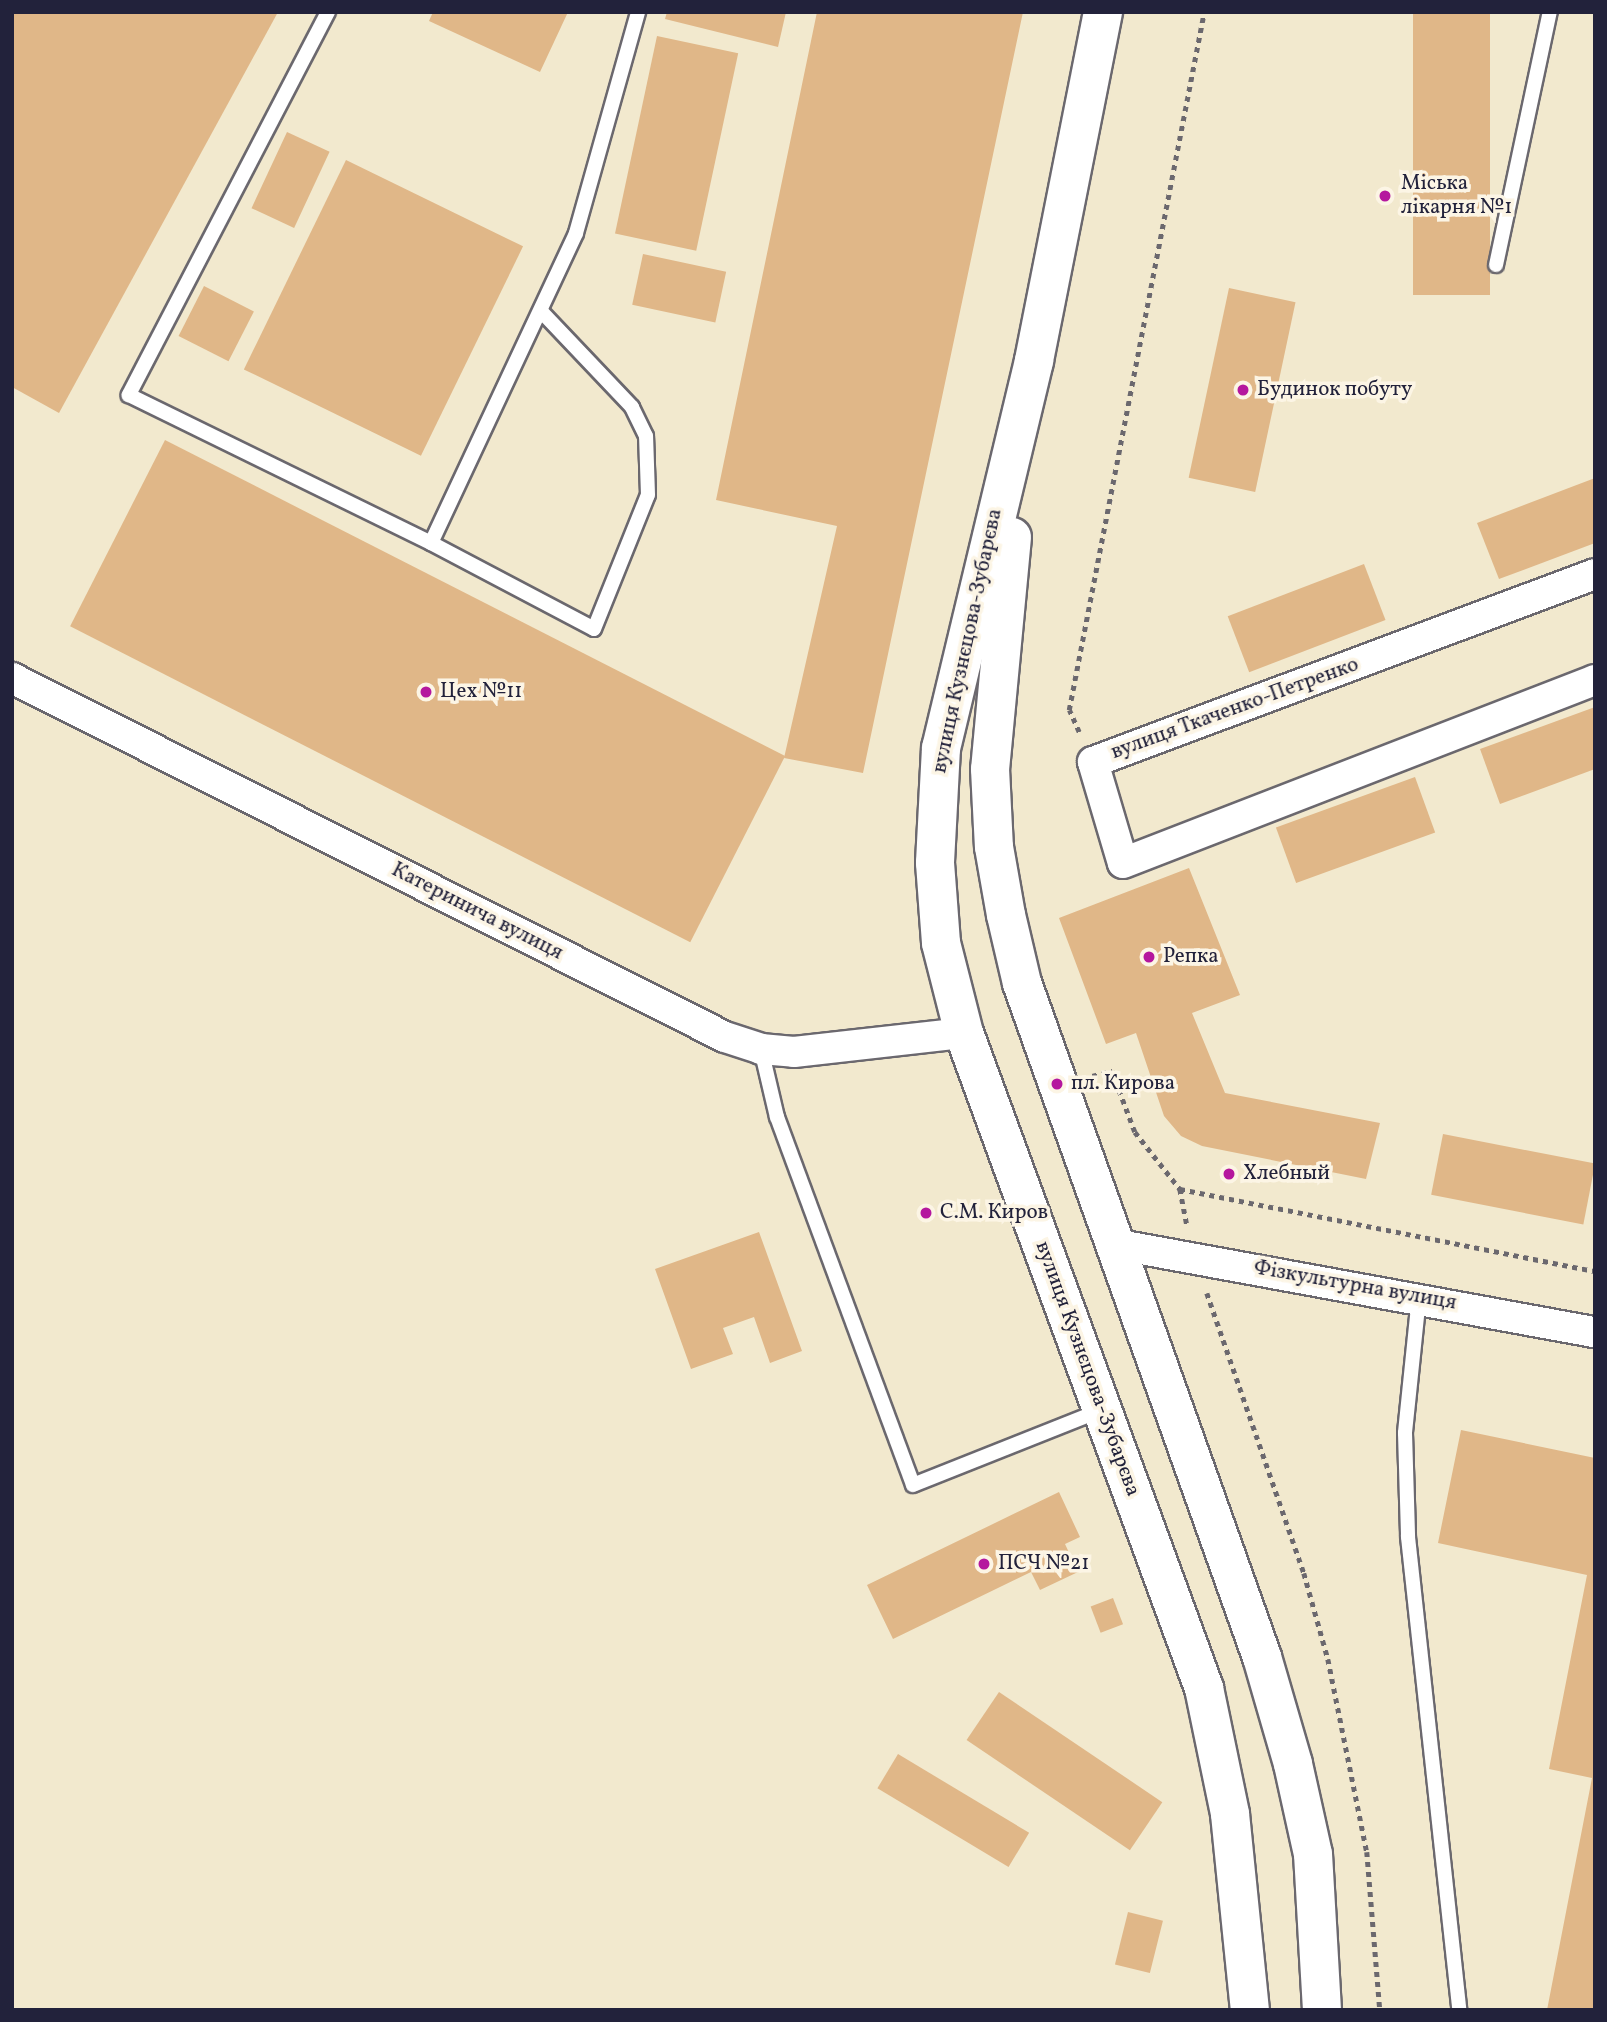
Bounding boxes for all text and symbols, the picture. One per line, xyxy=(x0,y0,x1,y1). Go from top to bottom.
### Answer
place label: Міська лікарня №1 xyxy=(1401,171,1512,221)
marker: Міська лікарня №1 xyxy=(1375,186,1395,206)
place label: Будинок побуту xyxy=(1257,377,1412,403)
marker: Будинок побуту xyxy=(1235,382,1251,398)
street label: вулиця Кузнєцова-Зубарєва xyxy=(928,507,1008,775)
street label: вулиця Ткаченко-Петренко xyxy=(1107,652,1363,766)
place label: Цех №11 xyxy=(440,679,522,705)
marker: Цех №11 xyxy=(418,684,434,700)
street label: Катеринича вулиця xyxy=(387,858,567,966)
place label: Репка xyxy=(1163,944,1219,970)
marker: Репка xyxy=(1141,949,1157,965)
place label: пл. Кирова xyxy=(1071,1071,1175,1097)
marker: пл. Кирова xyxy=(1049,1076,1065,1092)
place label: Хлебный xyxy=(1243,1161,1330,1187)
marker: Хлебный xyxy=(1221,1166,1237,1182)
place label: С.М. Киров xyxy=(940,1200,1048,1226)
marker: С.М. Киров xyxy=(918,1205,934,1221)
street label: вулиця Кузнєцова-Зубарєва xyxy=(1029,1238,1145,1500)
street label: Фізкультурна вулиця xyxy=(1252,1256,1458,1316)
place label: ПСЧ №21 xyxy=(998,1551,1089,1577)
marker: ПСЧ №21 xyxy=(976,1556,992,1572)

